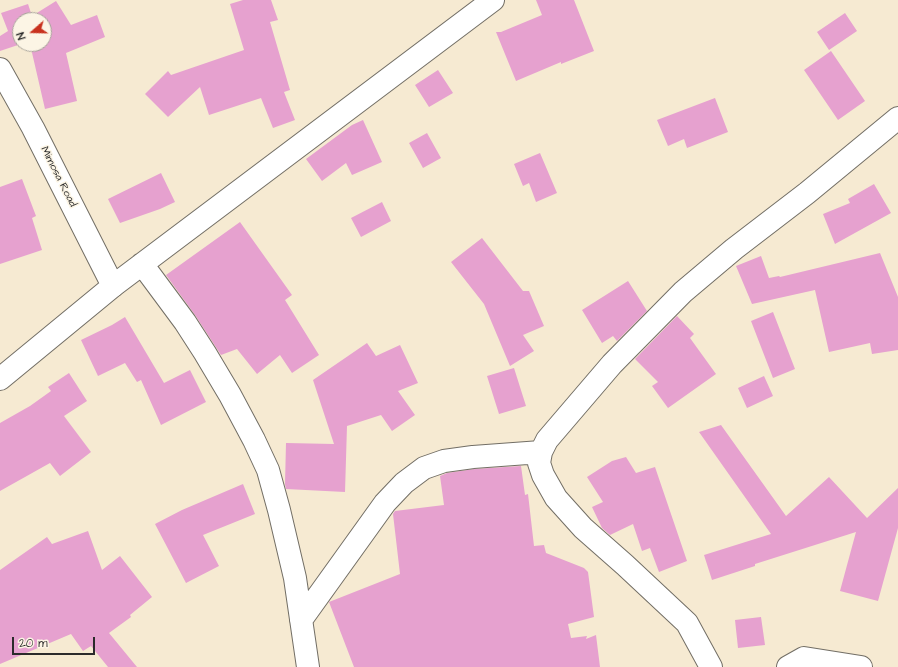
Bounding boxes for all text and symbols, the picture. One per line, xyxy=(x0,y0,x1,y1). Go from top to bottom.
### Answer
north arrow xyxy=(12,12,52,52)
text: N xyxy=(13,30,29,42)
street label: Mimosa Road xyxy=(37,144,79,210)
scale bar xyxy=(14,629,97,655)
text: 20 m xyxy=(19,635,48,652)

